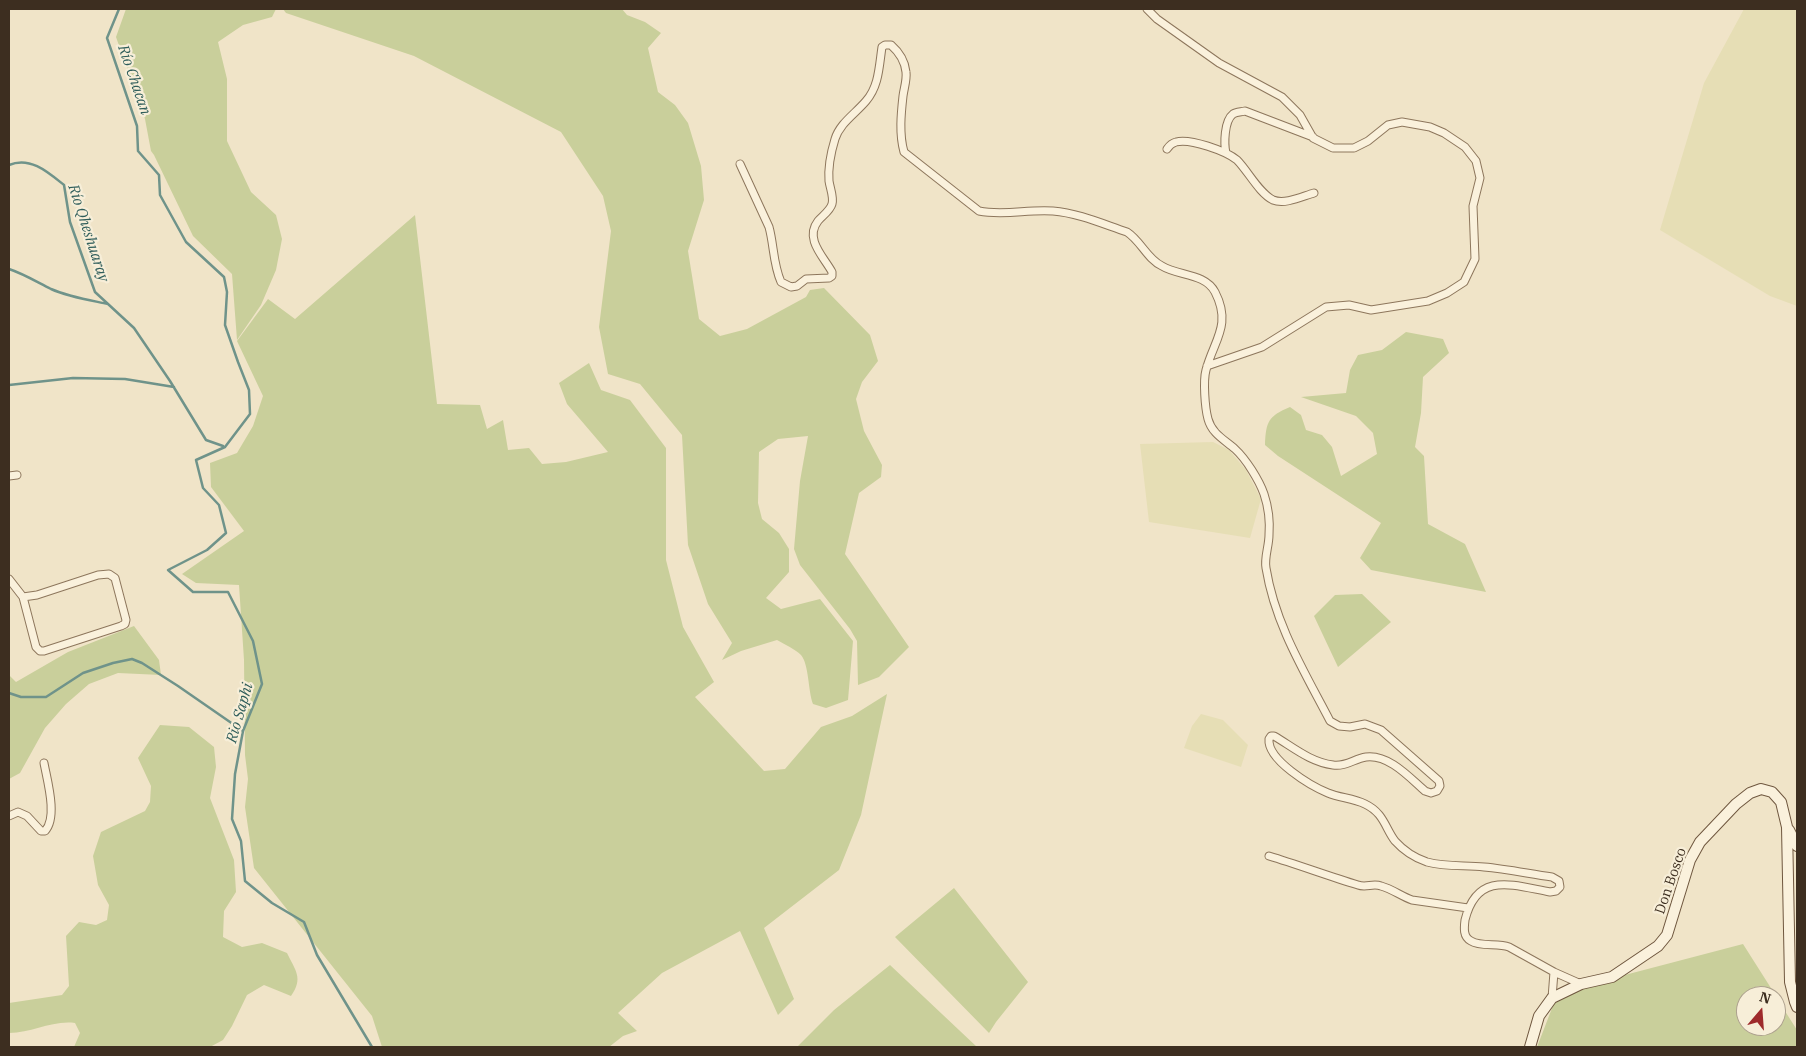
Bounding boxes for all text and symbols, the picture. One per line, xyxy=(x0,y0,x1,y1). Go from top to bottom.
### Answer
water label: Río Chacan xyxy=(114,43,154,117)
water label: Río Qheshuaray xyxy=(64,182,112,284)
water label: Rio Saphi xyxy=(223,681,257,745)
street label: Don Bosco xyxy=(1652,846,1690,916)
north arrow xyxy=(1736,986,1786,1036)
text: N xyxy=(1757,987,1773,1008)

